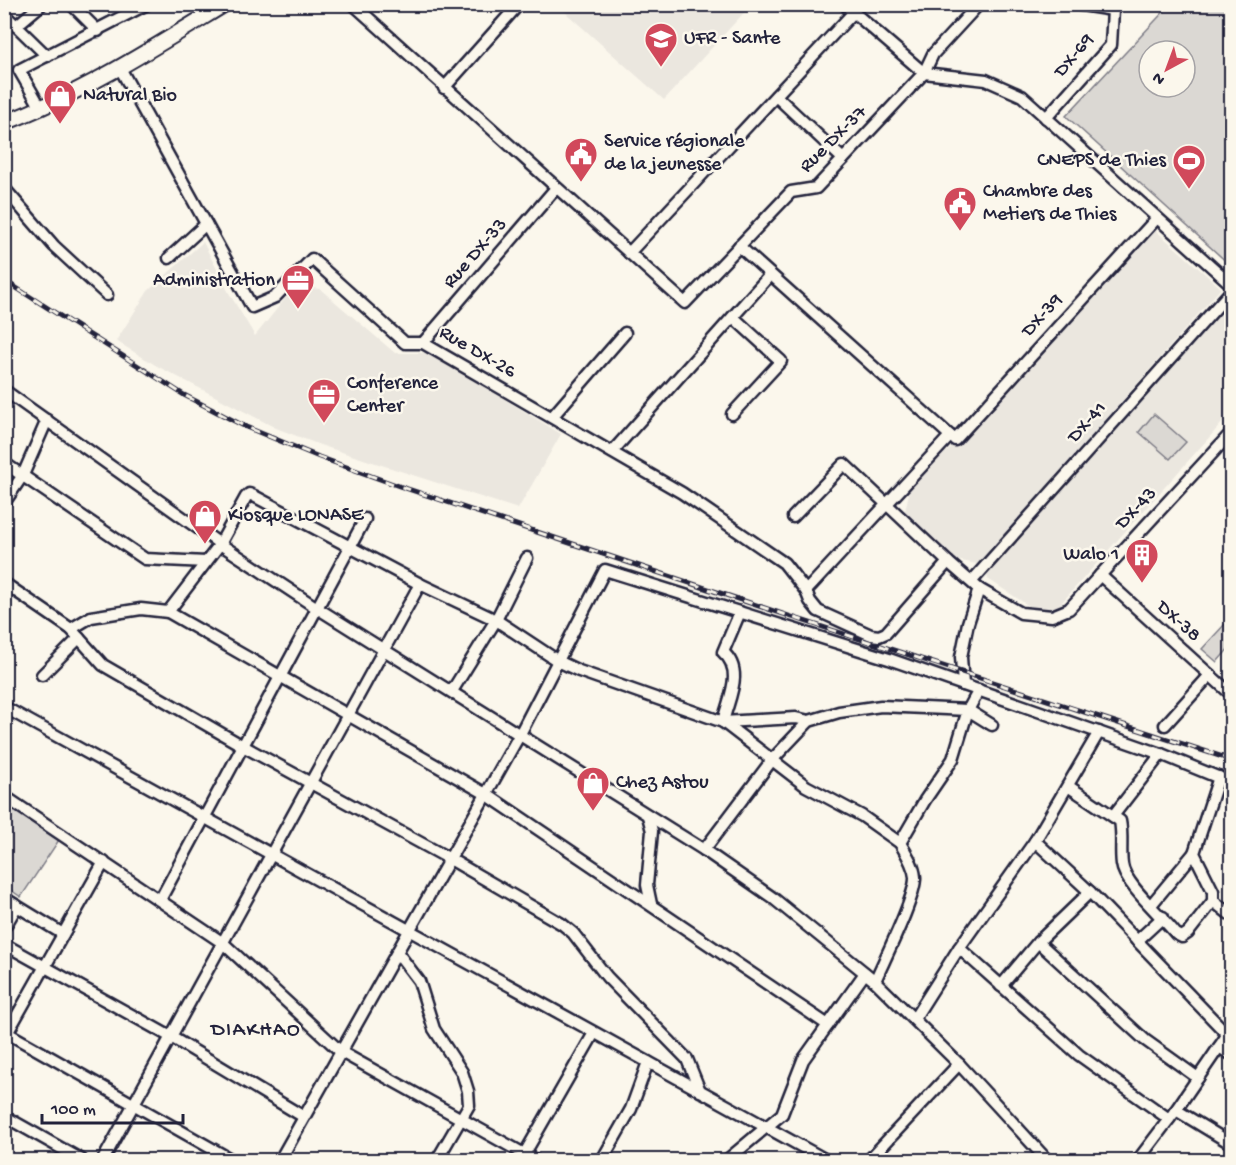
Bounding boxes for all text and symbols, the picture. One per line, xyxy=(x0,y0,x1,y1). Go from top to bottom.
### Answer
school or university icon: UFR - Sante xyxy=(643,21,679,68)
place label: UFR - Sante xyxy=(684,28,781,51)
street label: DX-69 xyxy=(1049,29,1100,84)
north arrow xyxy=(1137,39,1197,99)
text: N xyxy=(1149,67,1170,88)
shop icon: Natural Bio xyxy=(42,78,78,125)
place label: Natural Bio xyxy=(83,85,177,108)
street label: Rue DX-37 xyxy=(796,101,873,178)
place label: Service régionale de la jeunesse xyxy=(604,131,745,177)
public building icon: Service régionale de la jeunesse xyxy=(563,136,599,183)
sports icon: CNEPS de Thies xyxy=(1171,143,1207,190)
place label: CNEPS de Thies xyxy=(1037,150,1167,173)
place label: Chambre des Metiers de Thies xyxy=(983,181,1117,227)
public building icon: Chambre des Metiers de Thies xyxy=(942,185,978,232)
street label: Rue DX-33 xyxy=(439,214,513,294)
office icon: Administration xyxy=(280,263,316,310)
place label: Administration xyxy=(153,270,275,293)
street label: DX-39 xyxy=(1016,290,1068,344)
street label: Rue DX-26 xyxy=(435,322,520,385)
place label: Conference Center xyxy=(347,373,439,419)
office icon: Conference Center xyxy=(306,377,342,424)
street label: DX-41 xyxy=(1062,398,1112,450)
street label: DX-43 xyxy=(1110,483,1162,537)
shop icon: Kiosque LONASE xyxy=(187,498,223,545)
place label: Kiosque LONASE xyxy=(228,505,365,528)
building icon: Walo 1 xyxy=(1124,537,1160,584)
place label: Walo 1 xyxy=(1063,544,1119,567)
street label: DX-38 xyxy=(1150,595,1205,648)
shop icon: Chez Astou xyxy=(575,765,611,812)
place label: Chez Astou xyxy=(616,772,709,795)
district label: DIAKHAO xyxy=(209,1019,301,1044)
scale bar xyxy=(42,1087,183,1125)
text: 100 m xyxy=(50,1100,96,1121)

